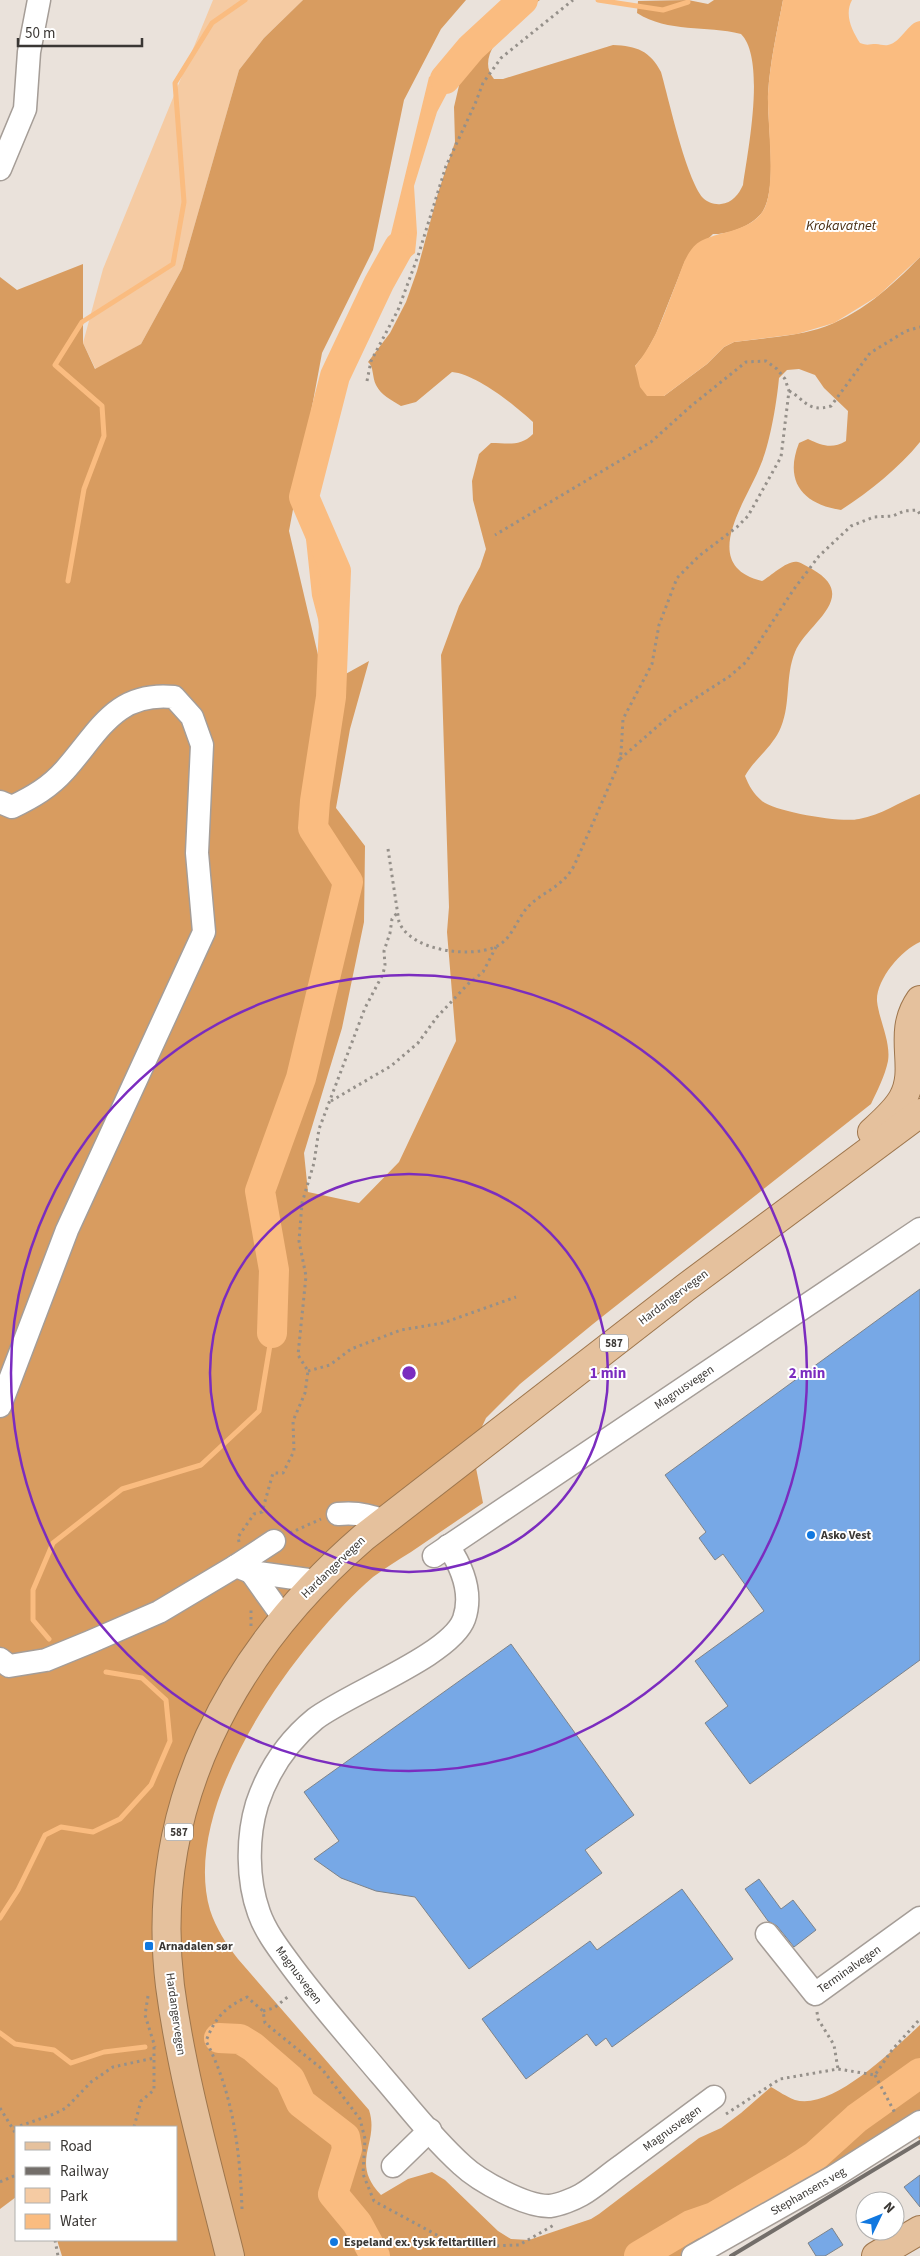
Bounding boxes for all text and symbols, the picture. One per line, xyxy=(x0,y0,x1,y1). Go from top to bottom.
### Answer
scale bar xyxy=(18,15,141,47)
text: 50 m xyxy=(25,23,55,44)
water label: Krokavatnet xyxy=(806,216,877,236)
street label: Hardangervegen xyxy=(635,1266,712,1329)
road number: 587 xyxy=(600,1335,628,1352)
street label: Magnusvegen xyxy=(651,1361,718,1414)
text: 1 min xyxy=(590,1363,626,1384)
text: 2 min xyxy=(789,1363,825,1384)
centre of rings xyxy=(400,1364,418,1382)
place label: Asko Vest xyxy=(820,1527,871,1544)
marker: Asko Vest xyxy=(805,1529,817,1541)
street label: Hardangervegen xyxy=(297,1532,369,1602)
road number: 587 xyxy=(165,1824,193,1840)
place label: Arnadalen sør xyxy=(158,1938,233,1955)
marker: Arnadalen sør xyxy=(143,1940,155,1952)
street label: Terminalvegen xyxy=(814,1941,885,1998)
street label: Magnusvegen xyxy=(271,1943,326,2008)
street label: Hardangervegen xyxy=(161,1972,190,2056)
street label: Magnusvegen xyxy=(639,2101,705,2155)
legend xyxy=(15,2126,178,2241)
text: Road xyxy=(60,2136,92,2157)
text: Railway xyxy=(60,2161,109,2182)
street label: Stephansens veg xyxy=(768,2163,849,2220)
text: Park xyxy=(60,2186,89,2207)
north arrow xyxy=(855,2191,905,2241)
text: N xyxy=(878,2198,899,2218)
text: Water xyxy=(60,2211,97,2232)
place label: Espeland ex. tysk feltartilleri xyxy=(344,2234,496,2251)
marker: Espeland ex. tysk feltartilleri xyxy=(328,2236,340,2248)

